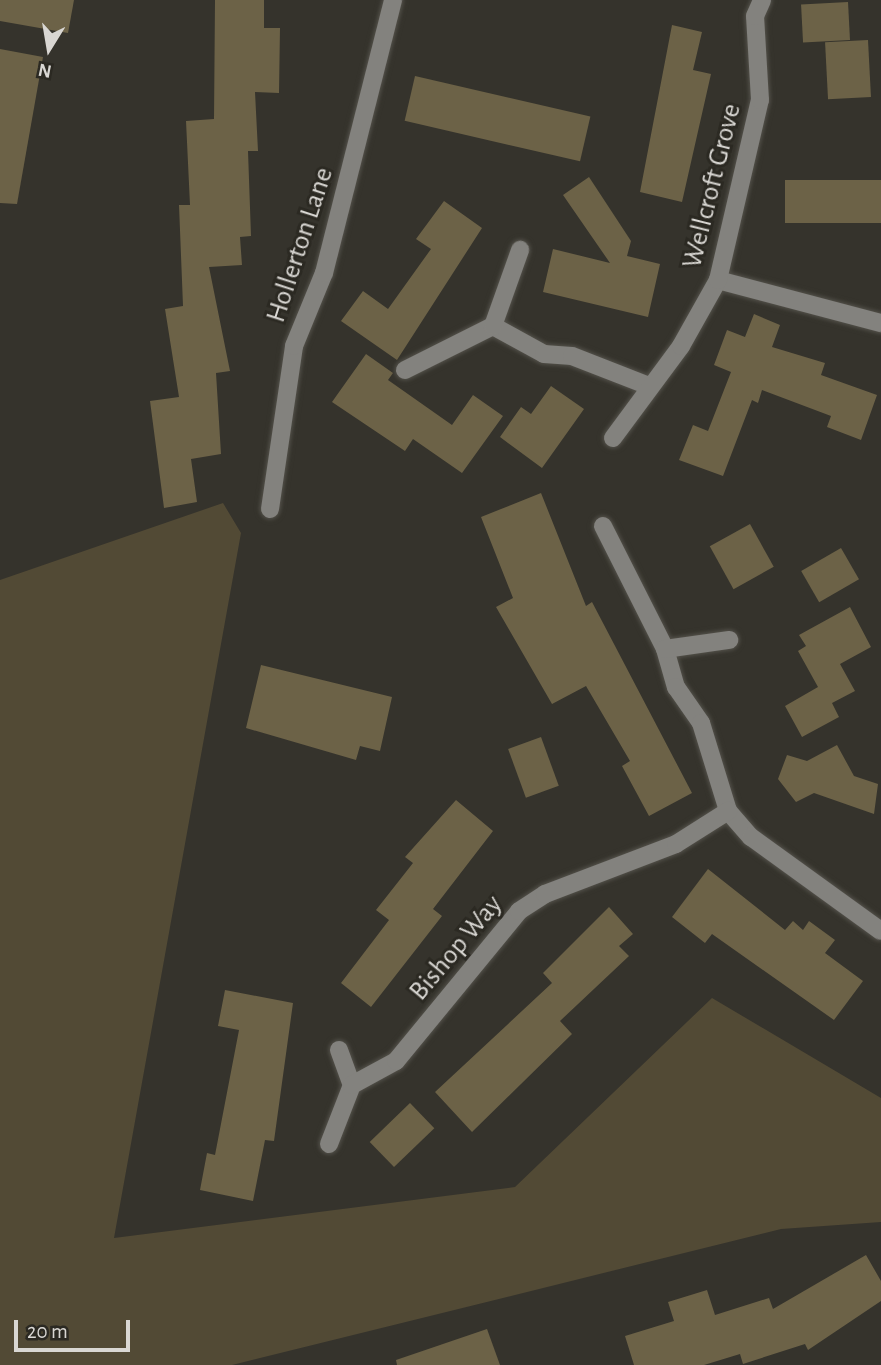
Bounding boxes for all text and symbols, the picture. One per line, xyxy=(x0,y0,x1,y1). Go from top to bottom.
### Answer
north arrow xyxy=(14,14,84,84)
text: N xyxy=(37,60,53,81)
street label: Wellcroft Grove xyxy=(675,100,749,272)
street label: Hollerton Lane xyxy=(259,163,341,327)
street label: Bishop Way xyxy=(402,888,510,1008)
scale bar xyxy=(18,1306,133,1350)
text: 20 m xyxy=(27,1321,68,1342)

